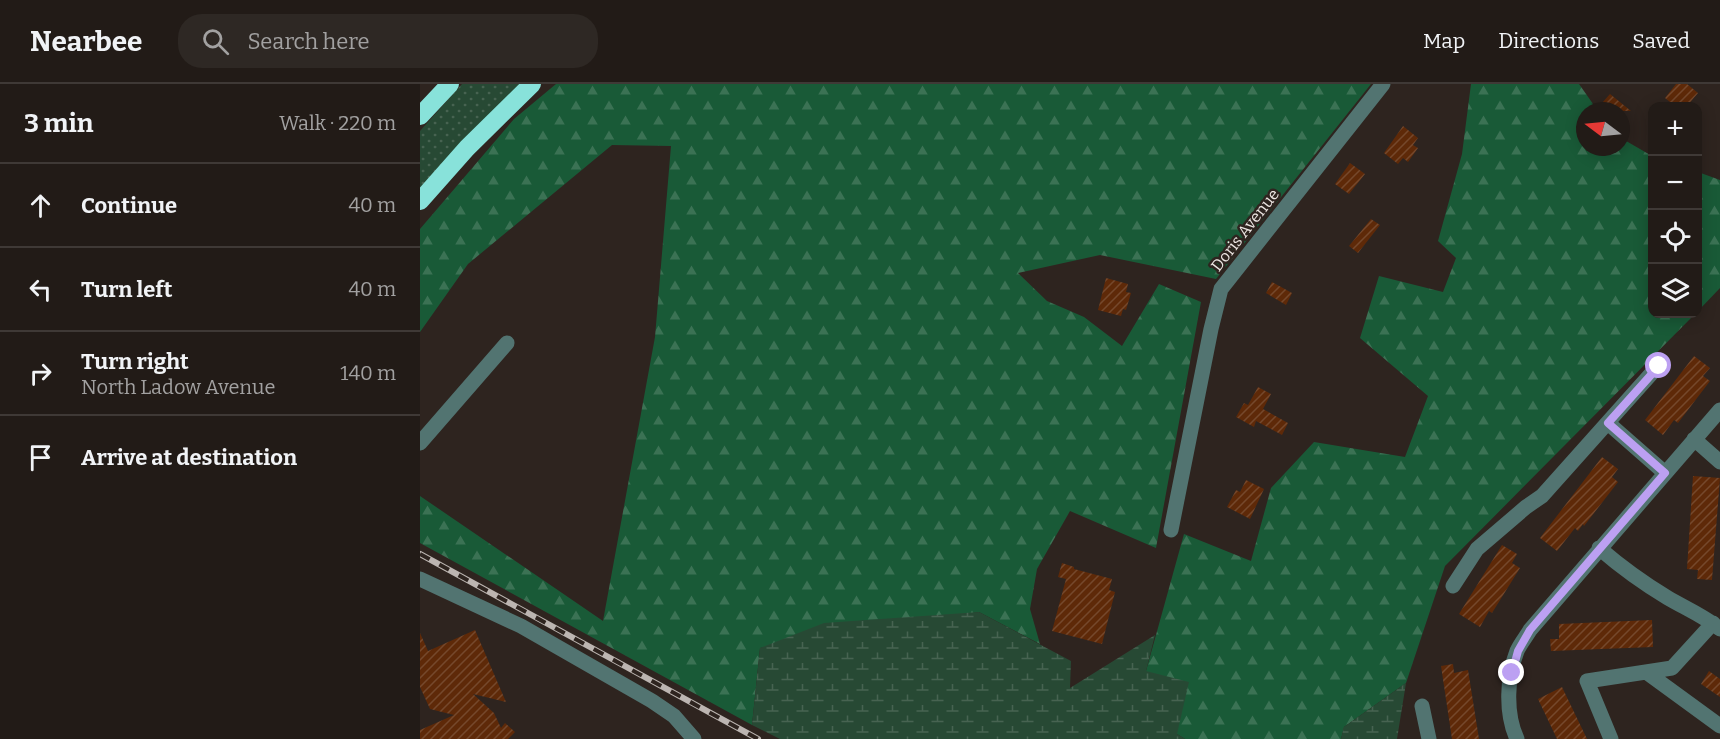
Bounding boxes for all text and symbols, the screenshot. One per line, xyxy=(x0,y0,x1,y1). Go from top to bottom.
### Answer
search box xyxy=(178,14,598,68)
text: Nearbee xyxy=(30,25,142,58)
icon: search xyxy=(199,25,232,58)
text: Search here xyxy=(247,28,370,55)
text: Map xyxy=(1423,28,1465,54)
text: Directions xyxy=(1498,28,1599,54)
text: Saved xyxy=(1632,28,1690,54)
north arrow xyxy=(1576,102,1630,156)
map controls xyxy=(1648,102,1702,318)
button: + xyxy=(1648,102,1702,156)
text: 3 min xyxy=(24,108,93,139)
text: Walk · 220 m xyxy=(279,111,396,135)
button: − xyxy=(1648,156,1702,210)
street label: Doris Avenue xyxy=(1207,185,1283,275)
icon: ahead xyxy=(24,189,57,222)
text: Continue xyxy=(81,192,177,219)
text: 40 m xyxy=(348,193,396,217)
button: locate xyxy=(1648,210,1702,264)
button: layers xyxy=(1648,264,1702,318)
icon: left xyxy=(24,273,57,306)
text: Turn left xyxy=(81,276,173,303)
text: 40 m xyxy=(348,277,396,301)
text: Turn right xyxy=(81,348,189,375)
route start xyxy=(1645,352,1671,378)
icon: right xyxy=(24,357,57,390)
text: 140 m xyxy=(340,361,396,385)
text: North Ladow Avenue xyxy=(81,375,275,399)
icon: arrive xyxy=(24,441,57,474)
text: Arrive at destination xyxy=(81,444,297,471)
route end xyxy=(1498,659,1524,685)

